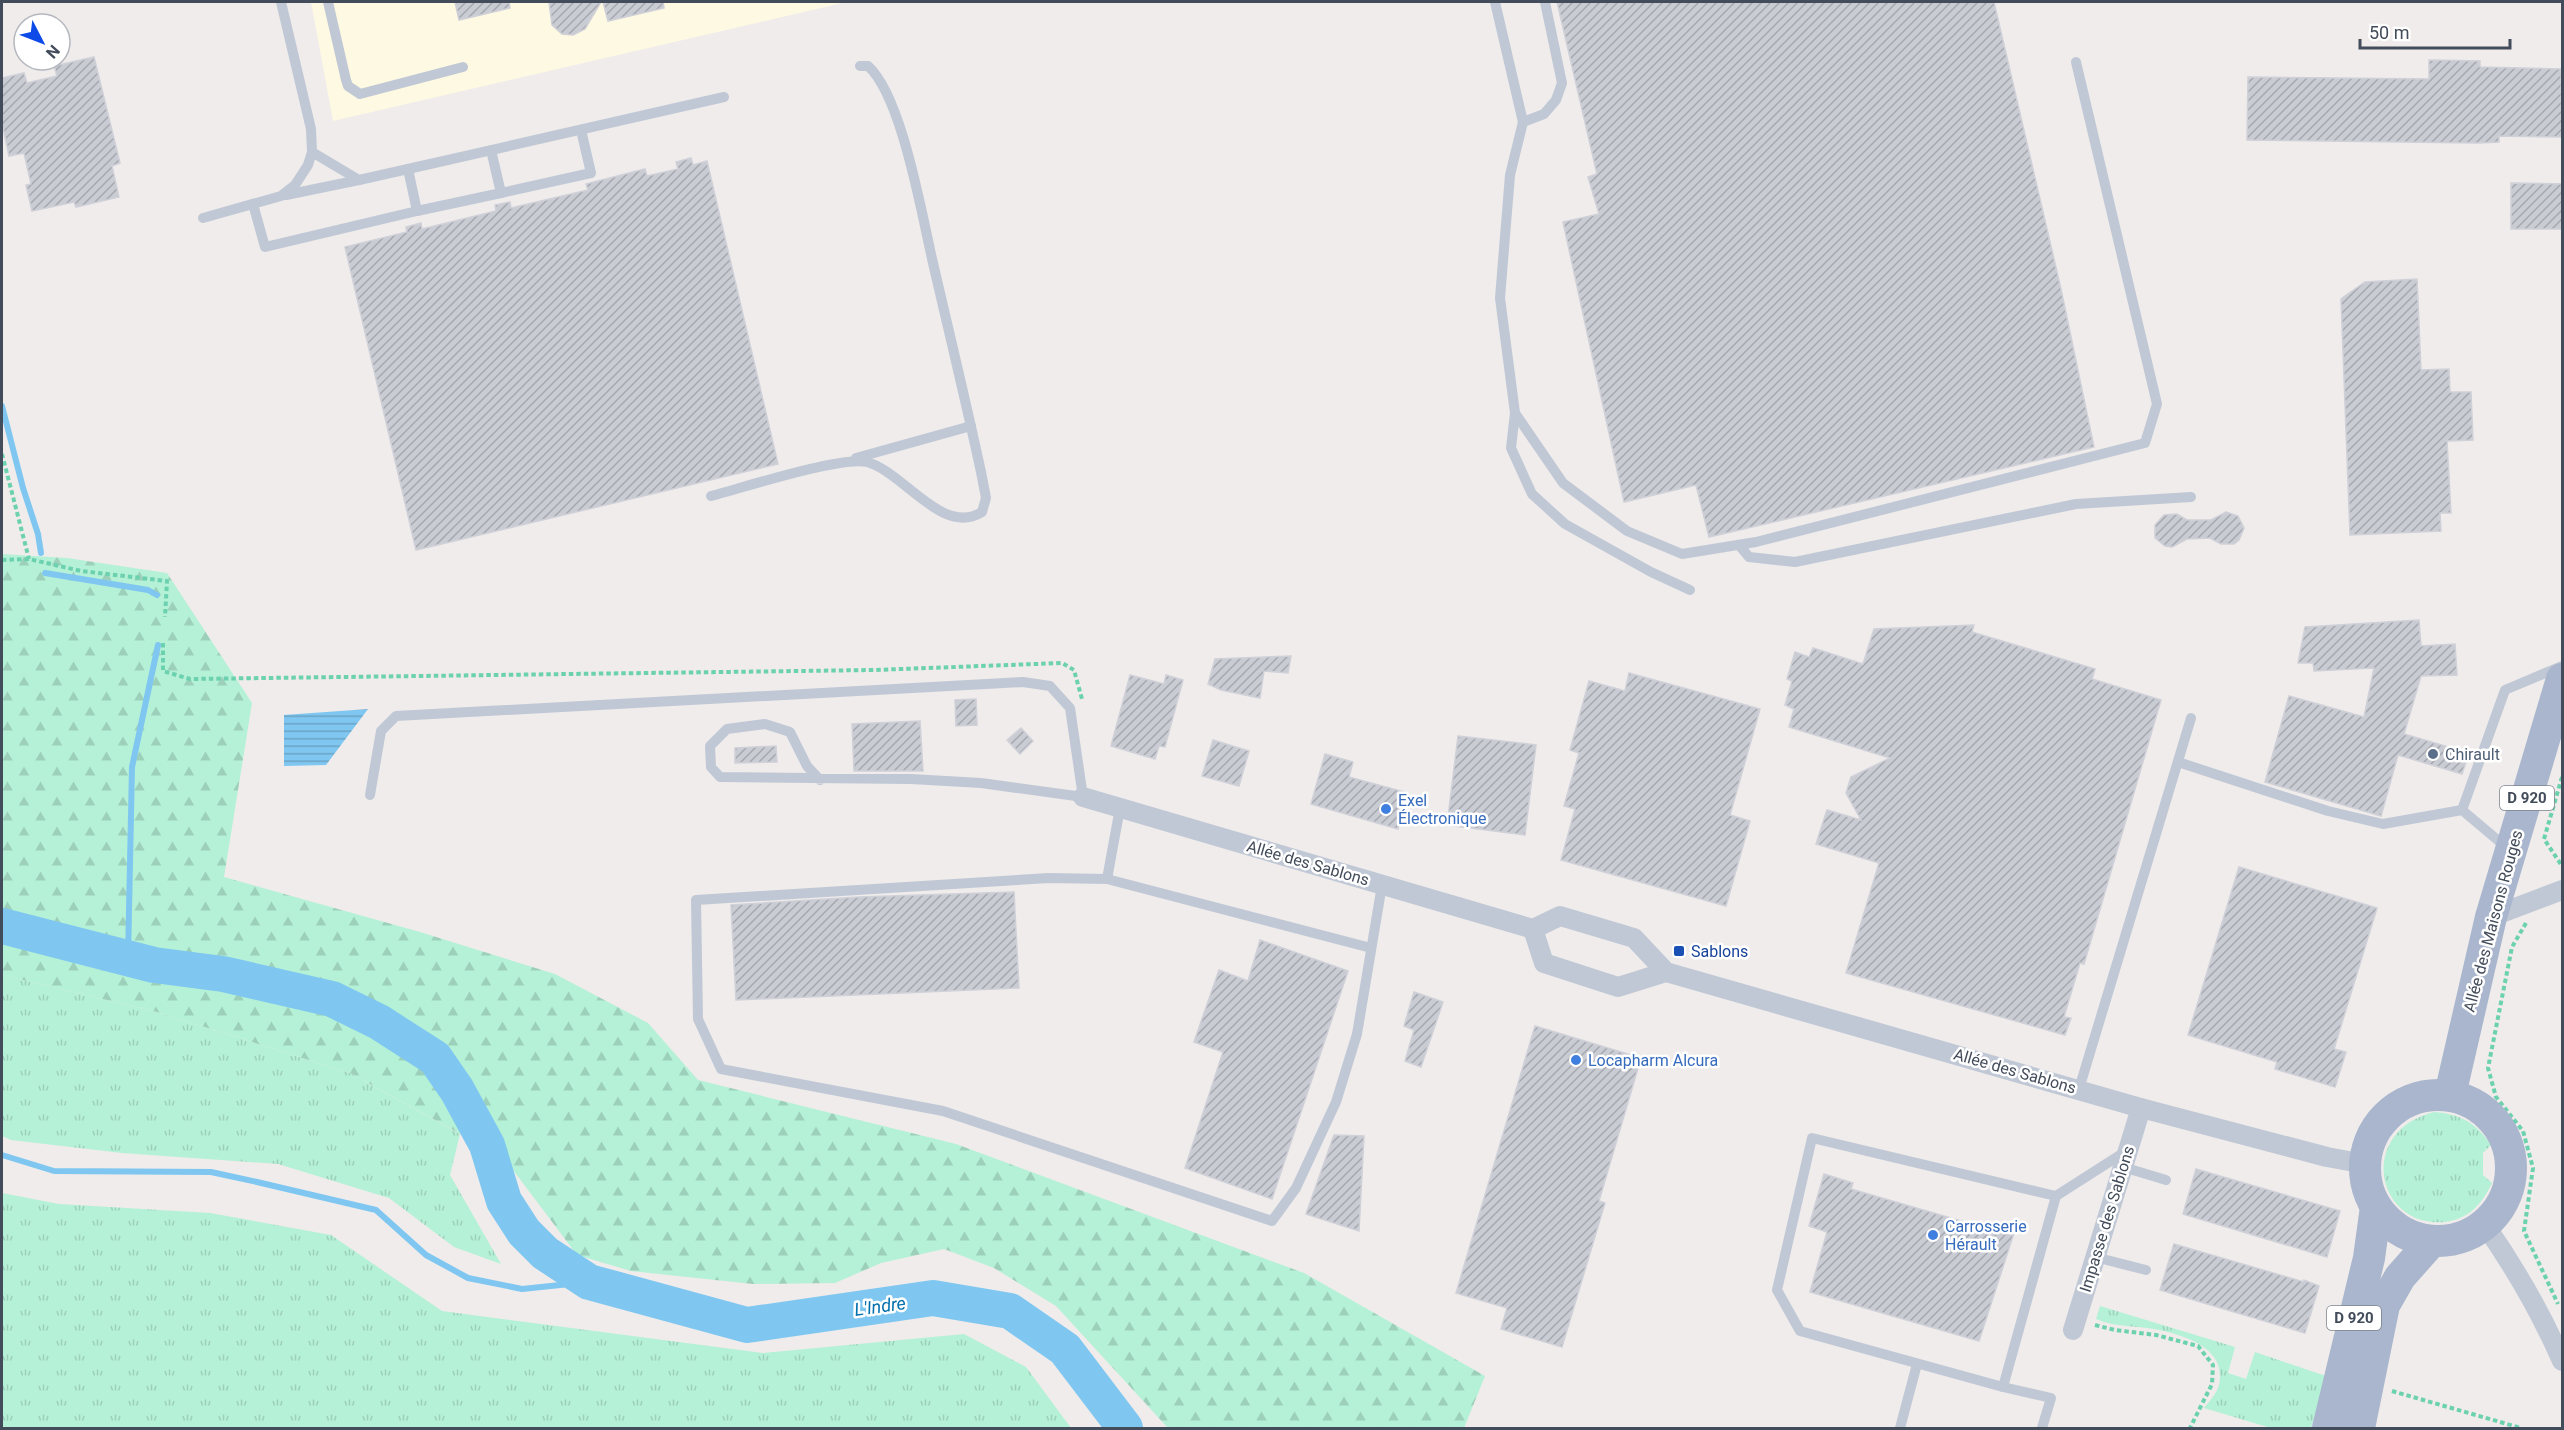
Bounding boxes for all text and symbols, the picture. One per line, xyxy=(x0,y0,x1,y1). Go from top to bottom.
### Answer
north arrow xyxy=(12,12,72,72)
scale bar xyxy=(2360,12,2510,50)
text: 50 m xyxy=(2369,22,2409,43)
text: N xyxy=(42,41,64,62)
place label: Chirault xyxy=(2445,745,2500,764)
marker: Chirault xyxy=(2426,747,2440,761)
road number: D 920 xyxy=(2500,786,2554,810)
place label: Exel Électronique xyxy=(1398,791,1487,828)
marker: Exel Électronique xyxy=(1379,802,1393,816)
street label: Allée des Maisons Rouges xyxy=(2460,828,2526,1014)
street label: Allée des Sablons xyxy=(1245,836,1371,890)
place label: Sablons xyxy=(1691,942,1748,961)
marker: Sablons xyxy=(1672,944,1686,958)
street label: Allée des Sablons xyxy=(1952,1044,2078,1098)
place label: Locapharm Alcura xyxy=(1588,1051,1718,1070)
marker: Locapharm Alcura xyxy=(1569,1053,1583,1067)
street label: Impasse des Sablons xyxy=(2076,1144,2138,1294)
place label: Carrosserie Hérault xyxy=(1945,1217,2027,1254)
marker: Carrosserie Hérault xyxy=(1926,1228,1940,1242)
water label: L'Indre xyxy=(853,1292,907,1320)
road number: D 920 xyxy=(2327,1306,2381,1330)

